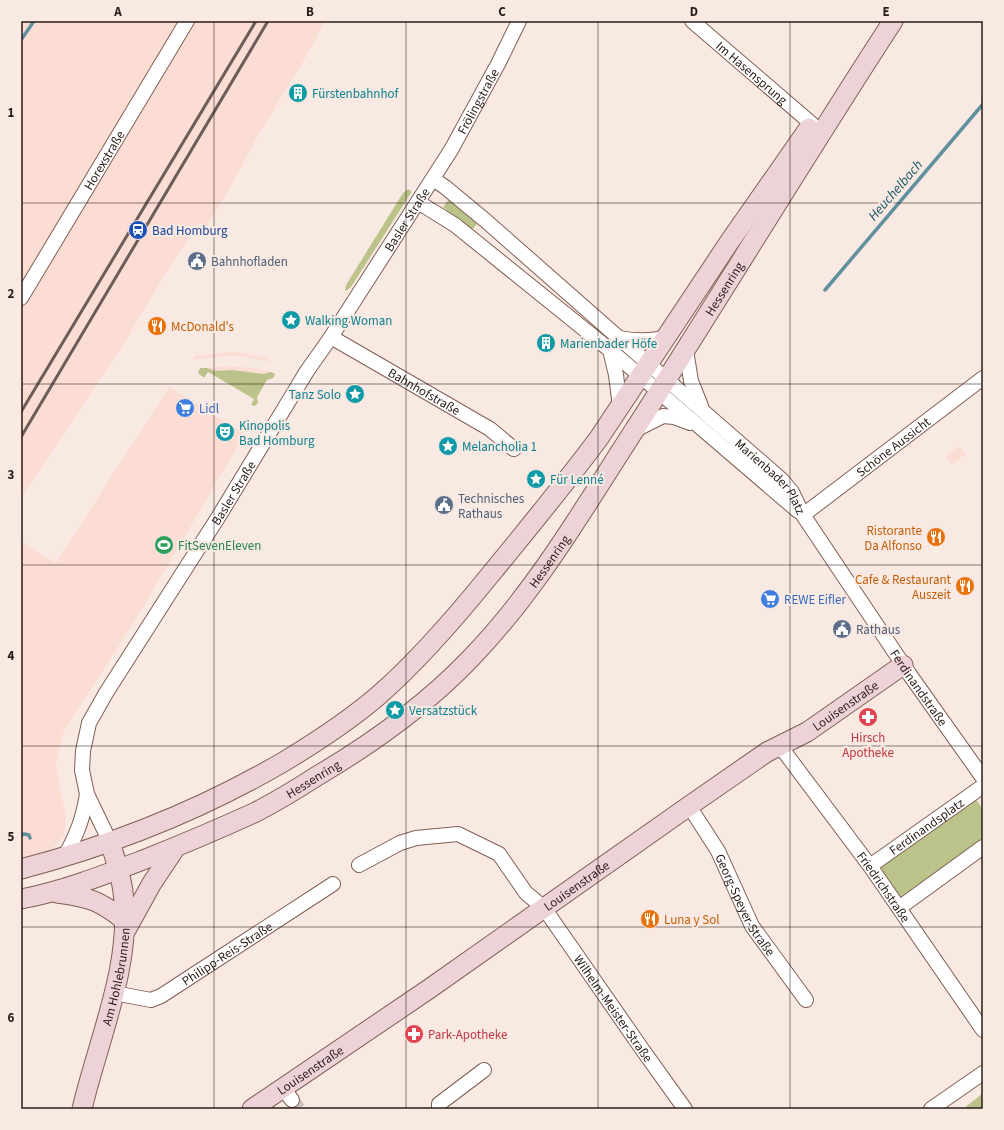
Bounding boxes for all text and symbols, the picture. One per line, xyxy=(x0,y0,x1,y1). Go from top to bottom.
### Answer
text: A xyxy=(113,3,122,21)
text: B xyxy=(306,3,314,21)
text: C xyxy=(498,3,506,21)
text: D xyxy=(690,3,698,21)
text: E xyxy=(882,3,890,21)
street label: Im Hasensprung xyxy=(712,37,791,109)
street label: Frölingstraße xyxy=(453,66,504,138)
building icon: Fürstenbahnhof xyxy=(287,82,309,104)
place label: Fürstenbahnhof xyxy=(312,85,400,103)
text: 1 xyxy=(8,104,15,122)
street label: Horexstraße xyxy=(80,127,129,194)
water label: Heuchelbach xyxy=(864,156,928,225)
street label: Basler Straße xyxy=(380,184,435,255)
station icon: Bad Homburg xyxy=(127,219,149,241)
place label: Bad Homburg xyxy=(152,222,228,240)
public building icon: Bahnhofladen xyxy=(186,250,208,272)
place label: Bahnhofladen xyxy=(211,253,288,271)
street label: Hessenring xyxy=(701,258,749,320)
text: 2 xyxy=(8,285,15,303)
place icon: Walking Woman xyxy=(280,309,302,331)
place label: Walking Woman xyxy=(305,312,392,330)
restaurant icon: McDonald's xyxy=(146,315,168,337)
place label: McDonald's xyxy=(171,318,235,336)
building icon: Marienbader Höfe xyxy=(535,332,557,354)
place label: Marienbader Höfe xyxy=(560,335,657,353)
street label: Bahnhofstraße xyxy=(385,364,463,420)
place icon: Tanz Solo xyxy=(344,383,366,405)
place label: Tanz Solo xyxy=(289,386,341,404)
supermarket icon: Lidl xyxy=(174,397,196,419)
place label: Lidl xyxy=(199,400,219,418)
street label: Schöne Aussicht xyxy=(853,413,935,481)
place label: Kinopolis Bad Homburg xyxy=(239,417,315,450)
theatre icon: Kinopolis Bad Homburg xyxy=(214,421,236,443)
place icon: Melancholia 1 xyxy=(437,435,459,457)
street label: Marienbader Platz xyxy=(731,435,810,518)
place label: Melancholia 1 xyxy=(462,438,537,456)
street label: Basler Straße xyxy=(207,458,260,529)
text: 3 xyxy=(8,466,15,484)
place icon: Für Lenné xyxy=(525,468,547,490)
place label: Für Lenné xyxy=(550,471,604,489)
place label: Technisches Rathaus xyxy=(458,490,525,523)
public building icon: Technisches Rathaus xyxy=(433,494,455,516)
place label: Ristorante Da Alfonso xyxy=(864,522,922,555)
restaurant icon: Ristorante Da Alfonso xyxy=(925,526,947,548)
street label: Hessenring xyxy=(525,531,575,592)
sports icon: FitSevenEleven xyxy=(153,534,175,556)
place label: FitSevenEleven xyxy=(178,537,261,555)
place label: Cafe & Restaurant Auszeit xyxy=(855,571,952,604)
restaurant icon: Cafe & Restaurant Auszeit xyxy=(954,575,976,597)
supermarket icon: REWE Eifler xyxy=(759,588,781,610)
place label: REWE Eifler xyxy=(784,591,847,609)
public building icon: Rathaus xyxy=(831,618,853,640)
place label: Rathaus xyxy=(856,621,901,639)
street label: Ferdinandstraße xyxy=(885,646,951,730)
text: 4 xyxy=(8,647,15,665)
street label: Louisenstraße xyxy=(809,677,882,736)
place icon: Versatzstück xyxy=(384,699,406,721)
place label: Versatzstück xyxy=(409,702,478,720)
pharmacy icon: Hirsch Apotheke xyxy=(857,706,879,728)
place label: Hirsch Apotheke xyxy=(842,729,894,762)
street label: Hessenring xyxy=(283,756,345,803)
street label: Ferdinandsplatz xyxy=(886,794,968,860)
text: 5 xyxy=(8,828,15,846)
street label: Friedrichstraße xyxy=(852,848,914,926)
street label: Georg-Speyer-Straße xyxy=(710,851,779,960)
street label: Louisenstraße xyxy=(540,857,614,916)
restaurant icon: Luna y Sol xyxy=(639,908,661,930)
place label: Luna y Sol xyxy=(664,911,720,929)
street label: Philipp-Reis-Straße xyxy=(179,918,276,990)
street label: Am Hohlebrunnen xyxy=(98,927,135,1028)
street label: Wilhelm-Meister-Straße xyxy=(569,951,657,1066)
text: 6 xyxy=(8,1009,15,1027)
pharmacy icon: Park-Apotheke xyxy=(403,1023,425,1045)
place label: Park-Apotheke xyxy=(428,1026,507,1044)
street label: Louisenstraße xyxy=(274,1042,347,1100)

